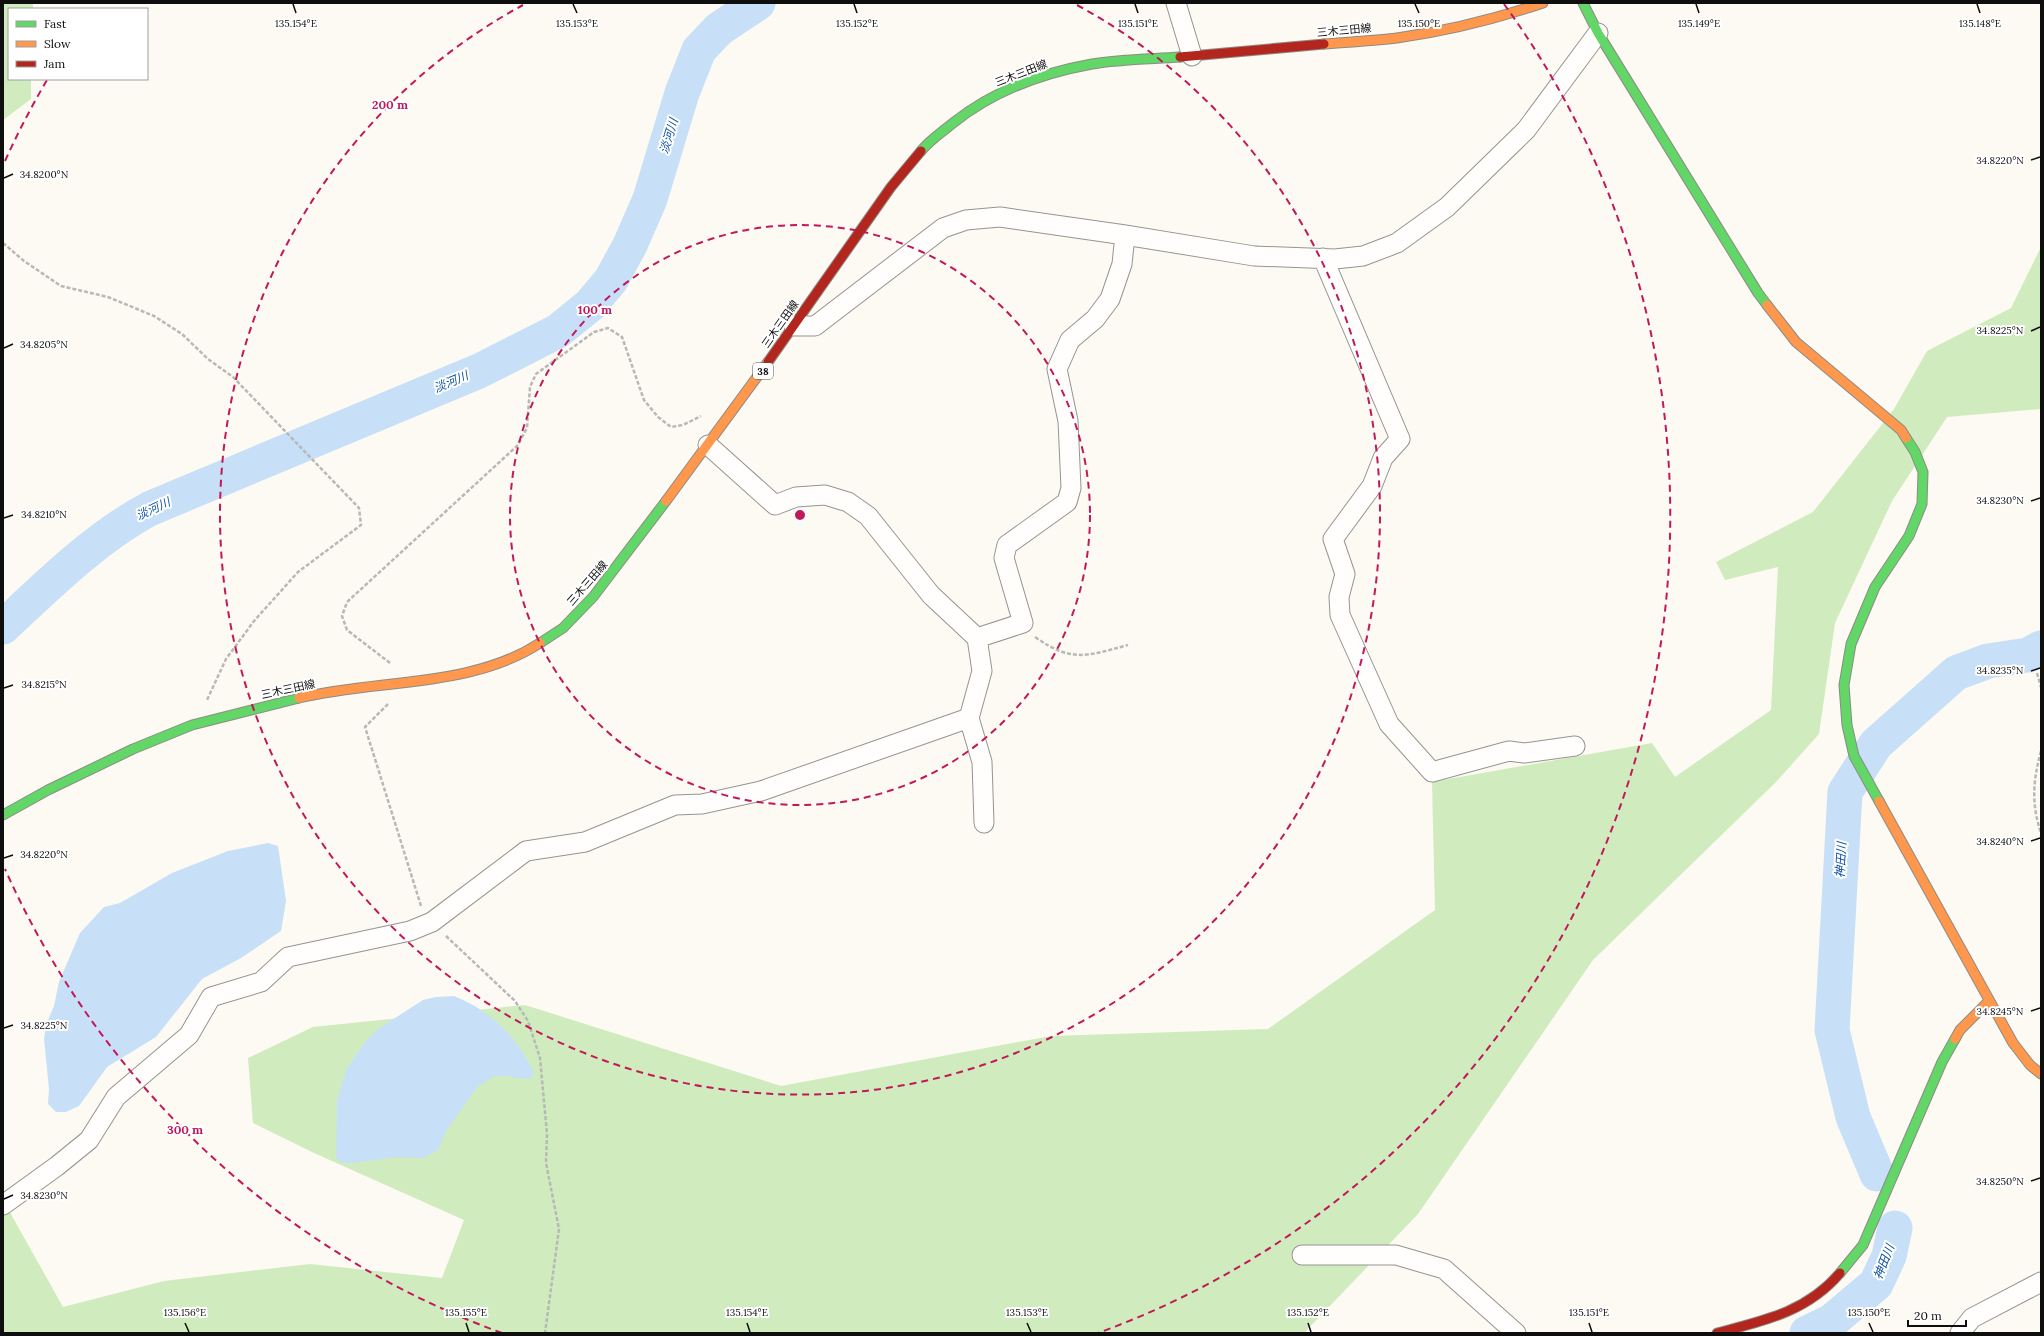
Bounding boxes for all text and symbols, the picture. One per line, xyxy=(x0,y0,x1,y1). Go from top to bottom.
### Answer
legend xyxy=(8,8,148,80)
text: Fast xyxy=(44,16,67,31)
text: 135.154°E xyxy=(275,17,317,30)
text: 135.153°E xyxy=(556,17,598,30)
text: 135.152°E xyxy=(836,17,878,30)
text: 135.151°E xyxy=(1118,17,1158,30)
text: 135.150°E xyxy=(1398,17,1440,30)
text: 135.149°E xyxy=(1678,17,1720,30)
text: 135.148°E xyxy=(1959,17,2001,30)
street label: 三木三田線 xyxy=(1316,21,1372,39)
text: Slow xyxy=(44,36,71,51)
text: Jam xyxy=(43,56,65,71)
street label: 三木三田線 xyxy=(993,57,1049,89)
text: 200 m xyxy=(372,97,408,112)
water label: 淡河川 xyxy=(656,115,682,155)
text: 34.8220°N xyxy=(1976,154,2024,167)
text: 34.8200°N xyxy=(20,168,69,181)
street label: 三木三田線 xyxy=(758,297,802,351)
text: 100 m xyxy=(578,302,612,317)
text: 34.8225°N xyxy=(1977,324,2024,337)
text: 34.8205°N xyxy=(20,338,68,351)
road number: 38 xyxy=(753,363,773,379)
water label: 淡河川 xyxy=(431,367,472,395)
water label: 淡河川 xyxy=(133,493,174,523)
text: 34.8230°N xyxy=(1976,494,2024,507)
text: 34.8210°N xyxy=(21,508,67,521)
centre of rings xyxy=(793,508,807,522)
street label: 三木三田線 xyxy=(564,558,610,608)
text: 34.8235°N xyxy=(1977,664,2024,677)
street label: 三木三田線 xyxy=(260,676,316,702)
text: 34.8215°N xyxy=(21,678,67,691)
text: 34.8240°N xyxy=(1976,835,2024,848)
water label: 神田川 xyxy=(1832,840,1849,878)
text: 34.8220°N xyxy=(20,848,68,861)
text: 34.8245°N xyxy=(1977,1005,2024,1018)
text: 34.8225°N xyxy=(21,1019,68,1032)
text: 300 m xyxy=(167,1122,203,1137)
text: 34.8250°N xyxy=(1976,1175,2024,1188)
text: 34.8230°N xyxy=(20,1189,68,1202)
water label: 神田川 xyxy=(1870,1240,1898,1281)
scale bar xyxy=(1908,1302,1966,1328)
text: 135.156°E xyxy=(164,1306,206,1319)
text: 135.155°E xyxy=(445,1306,487,1319)
text: 135.154°E xyxy=(726,1306,768,1319)
text: 135.153°E xyxy=(1006,1306,1048,1319)
text: 135.152°E xyxy=(1287,1306,1329,1319)
text: 135.151°E xyxy=(1569,1306,1609,1319)
text: 135.150°E xyxy=(1848,1306,1890,1319)
text: 20 m xyxy=(1914,1308,1942,1323)

